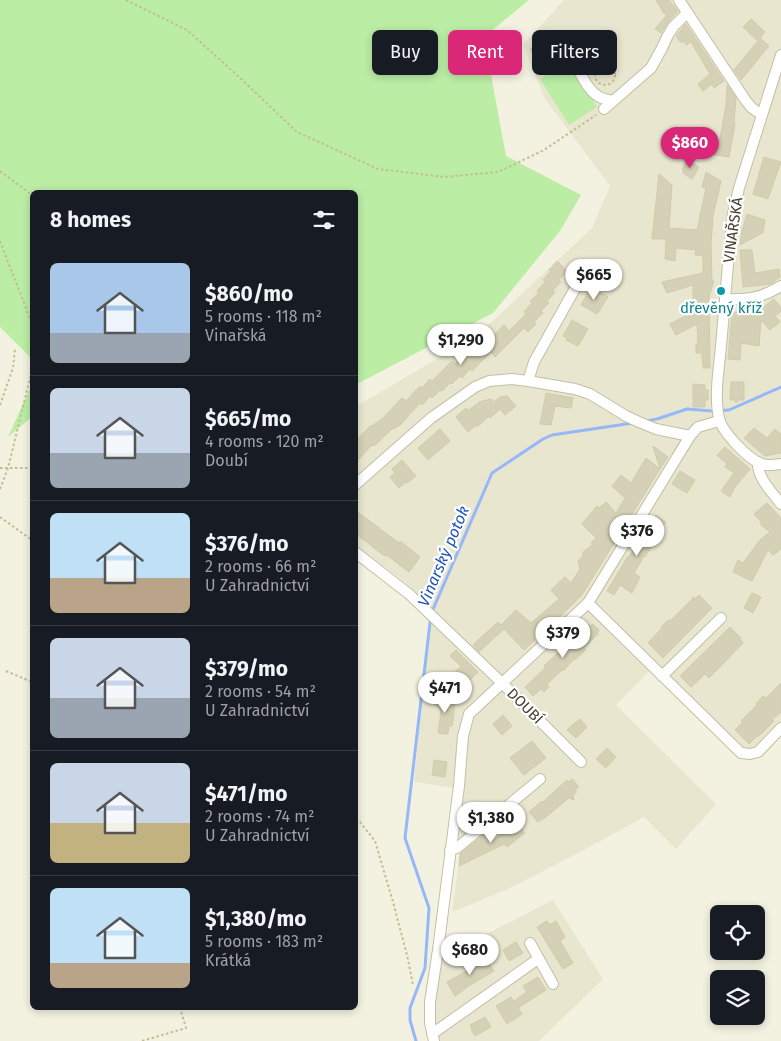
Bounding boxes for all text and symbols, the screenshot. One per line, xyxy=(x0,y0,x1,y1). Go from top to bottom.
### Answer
chip: Buy xyxy=(372,30,438,75)
chip: Rent xyxy=(448,30,522,75)
chip: Filters xyxy=(532,30,617,75)
pin: $860 xyxy=(660,126,720,169)
text: $860 xyxy=(672,133,708,152)
street label: VINAŘSKÁ xyxy=(719,196,747,264)
icon: filters xyxy=(310,206,338,234)
text: 8 homes xyxy=(50,207,131,233)
pin: $665 xyxy=(564,258,624,301)
text: $665 xyxy=(576,265,612,284)
text: $860/mo xyxy=(205,281,293,307)
icon: home xyxy=(90,283,150,343)
marker: dřevěný kříž xyxy=(715,285,727,297)
place label: dřevěný kříž xyxy=(680,299,763,317)
text: 5 rooms · 118 m² xyxy=(205,307,322,326)
pin: $1,290 xyxy=(420,324,502,366)
text: Vinařská xyxy=(205,326,267,345)
text: $1,290 xyxy=(438,330,484,349)
text: $665/mo xyxy=(205,406,291,432)
icon: home xyxy=(90,408,150,468)
text: 4 rooms · 120 m² xyxy=(205,432,324,451)
text: Doubí xyxy=(205,451,248,470)
water label: Vinarský potok xyxy=(414,503,473,609)
pin: $376 xyxy=(607,514,667,557)
text: $376 xyxy=(620,521,654,540)
text: $376/mo xyxy=(205,531,289,557)
icon: home xyxy=(90,533,150,593)
text: 2 rooms · 66 m² xyxy=(205,557,316,576)
text: U Zahradnictví xyxy=(205,576,310,595)
pin: $379 xyxy=(533,616,593,659)
text: $379 xyxy=(546,623,580,642)
text: $379/mo xyxy=(205,656,288,682)
icon: home xyxy=(90,658,150,718)
pin: $471 xyxy=(415,672,475,714)
text: $471 xyxy=(429,678,461,697)
text: 2 rooms · 54 m² xyxy=(205,682,316,701)
street label: DOUBÍ xyxy=(503,684,547,728)
text: U Zahradnictví xyxy=(205,701,310,720)
text: $471/mo xyxy=(205,781,287,807)
icon: home xyxy=(90,783,150,843)
pin: $1,380 xyxy=(450,802,532,844)
text: 2 rooms · 74 m² xyxy=(205,807,314,826)
text: $1,380 xyxy=(468,808,514,827)
text: U Zahradnictví xyxy=(205,826,310,845)
map controls xyxy=(710,905,765,1025)
button: locate xyxy=(710,905,765,960)
text: $1,380/mo xyxy=(205,906,307,932)
icon: home xyxy=(90,908,150,968)
text: 5 rooms · 183 m² xyxy=(205,932,323,951)
pin: $680 xyxy=(440,934,500,976)
text: $680 xyxy=(452,940,488,959)
text: Krátká xyxy=(205,951,251,970)
button: layers xyxy=(710,970,765,1025)

